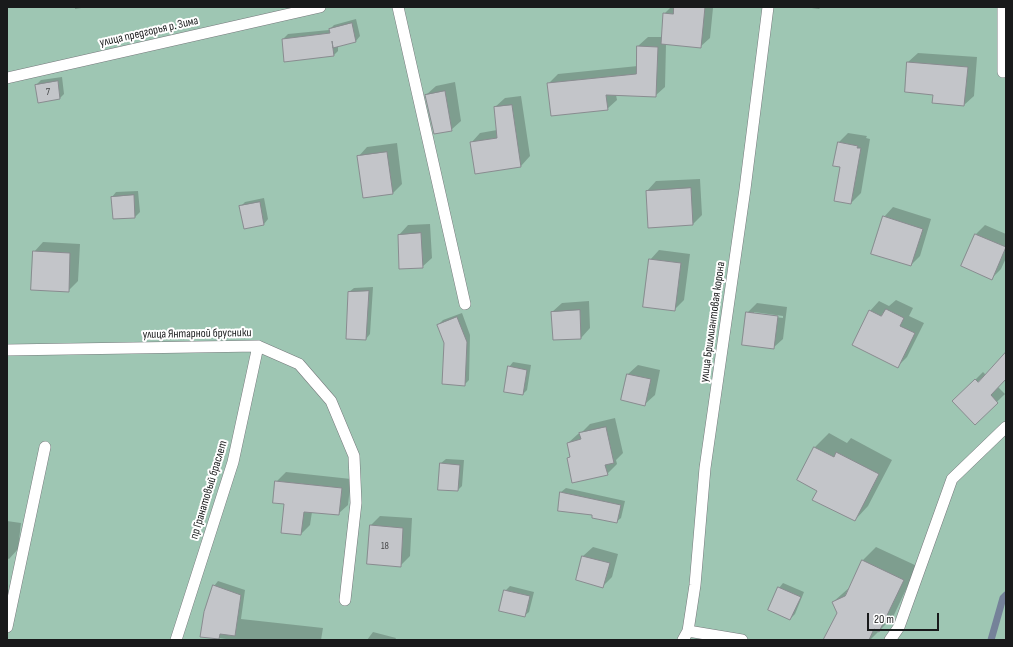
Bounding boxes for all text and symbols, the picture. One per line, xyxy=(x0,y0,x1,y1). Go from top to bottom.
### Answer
street label: улица предгорья р. Зима xyxy=(98,14,200,50)
house number: 7 xyxy=(46,86,50,98)
street label: улица Бриллиантовая корона xyxy=(697,261,729,383)
street label: улица Янтарной брусники xyxy=(142,326,252,342)
street label: пр Гранатовый браслет xyxy=(187,439,231,541)
house number: 18 xyxy=(381,540,389,552)
scale bar xyxy=(869,605,941,631)
text: 20 m xyxy=(874,612,894,627)

